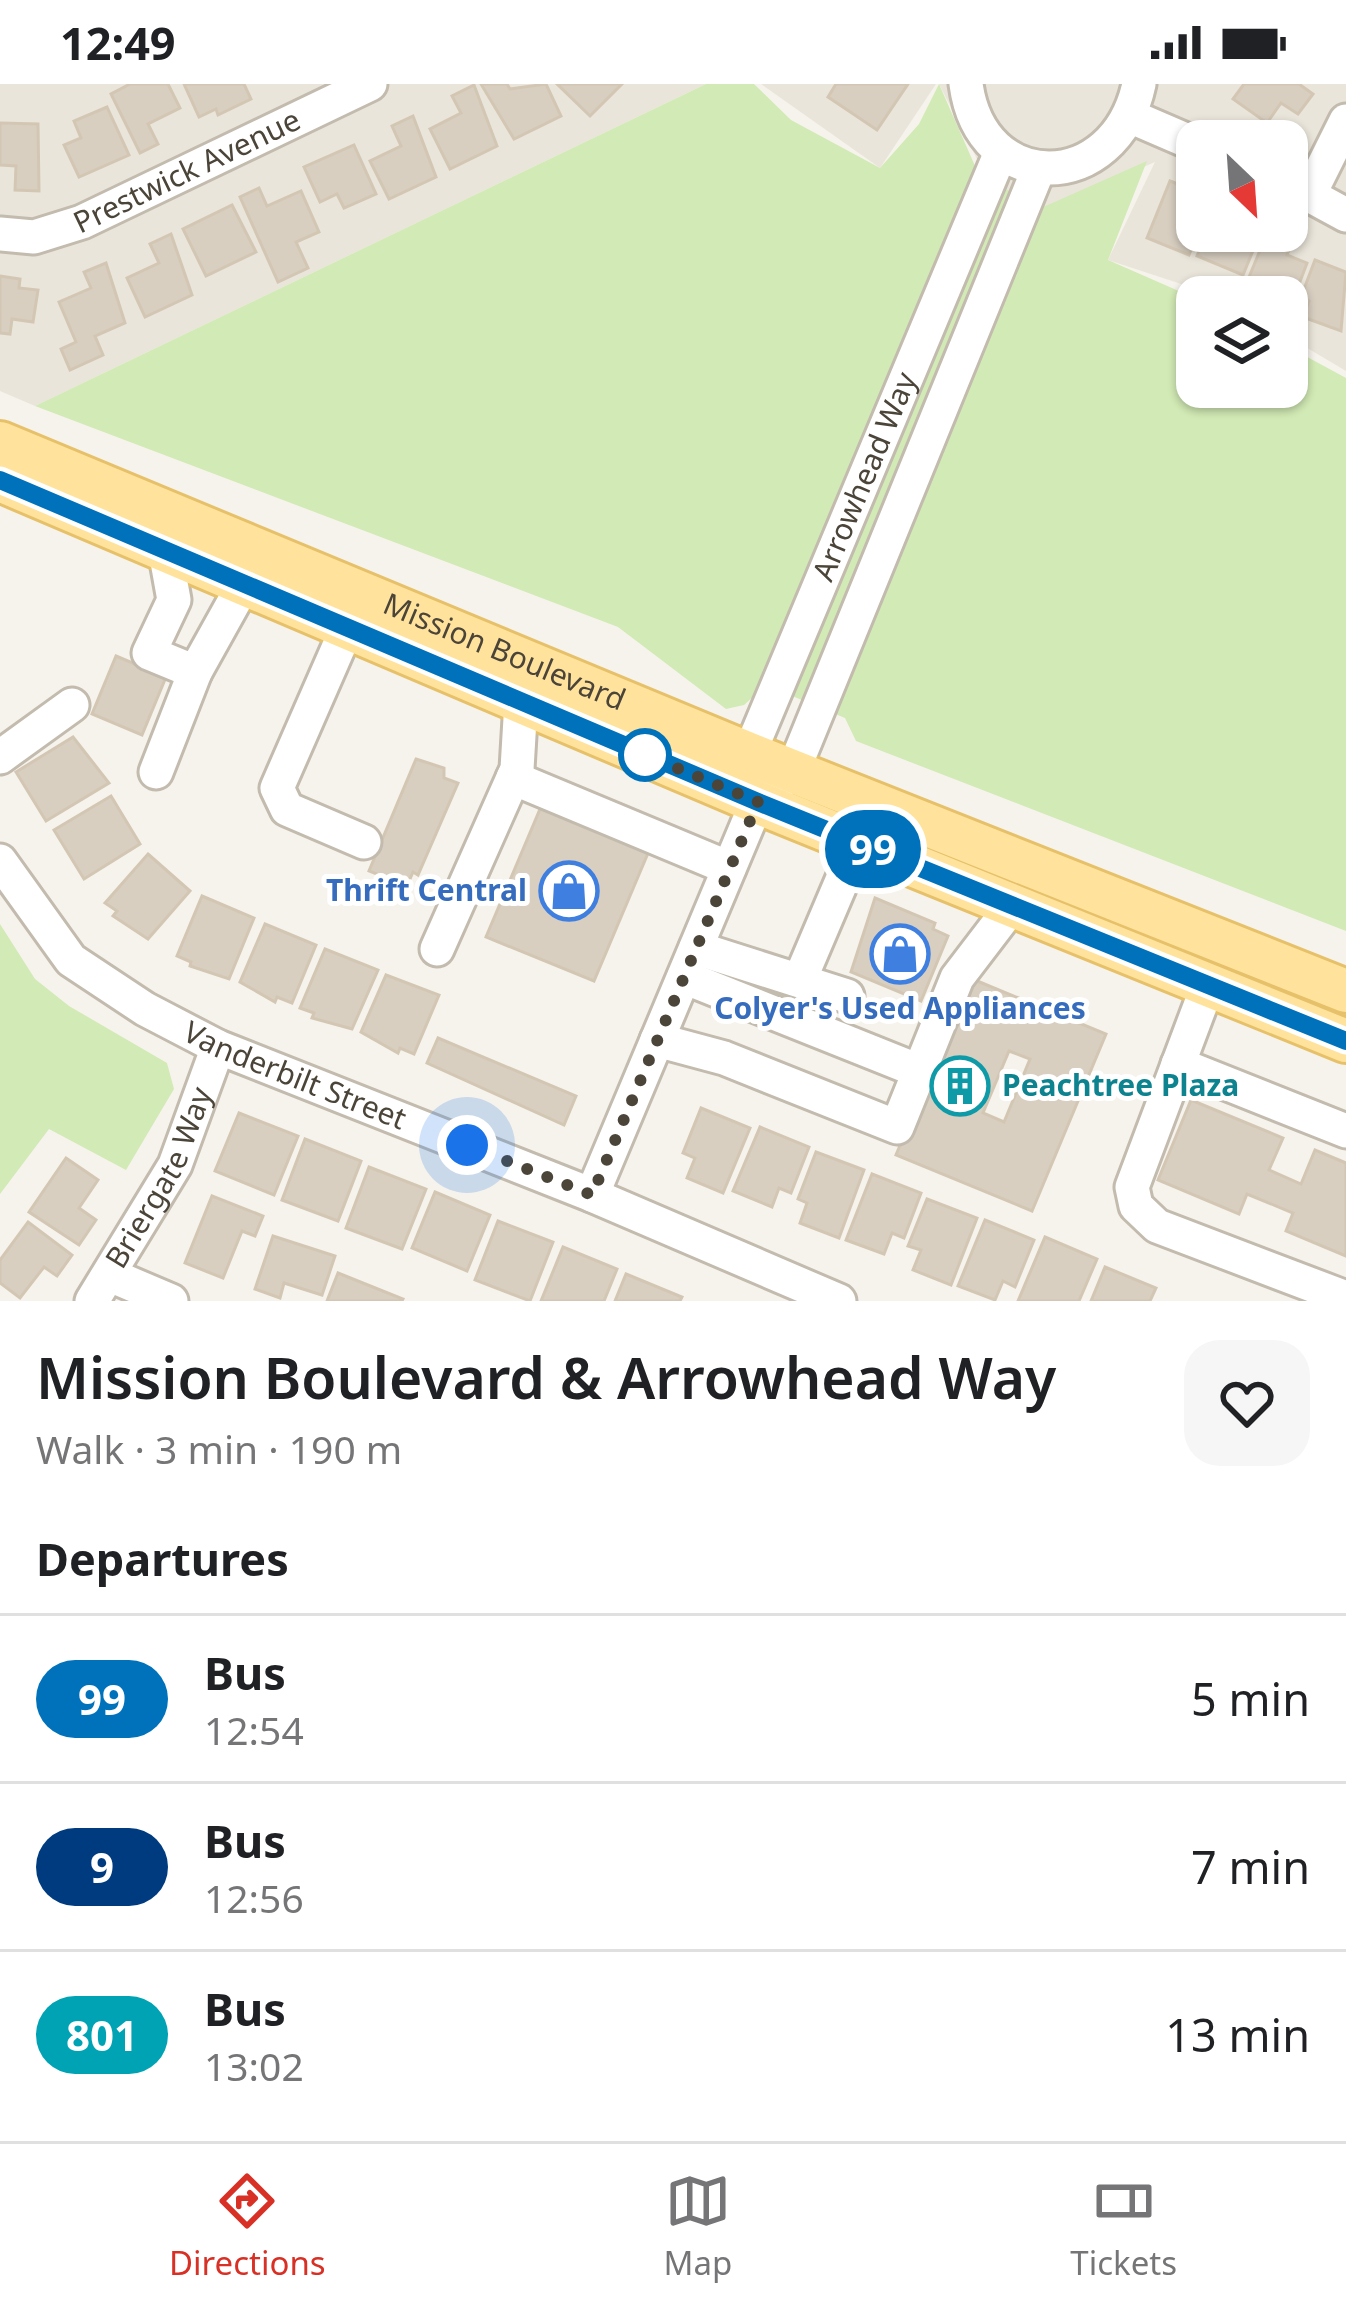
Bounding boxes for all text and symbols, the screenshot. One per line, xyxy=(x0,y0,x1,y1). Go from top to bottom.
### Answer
text: 12:49 xyxy=(60,12,176,73)
street label: Prestwick Avenue xyxy=(66,98,307,242)
north arrow xyxy=(1176,120,1308,252)
map controls xyxy=(1176,120,1308,408)
button: layers xyxy=(1176,276,1308,408)
street label: Arrowhead Way xyxy=(802,365,926,587)
street label: Mission Boulevard xyxy=(378,582,632,720)
unlabelled marker xyxy=(620,730,670,780)
line badge: 99 xyxy=(819,810,927,888)
text: 99 xyxy=(849,820,897,877)
shop icon: Thrift Central xyxy=(538,860,600,922)
place label: Thrift Central xyxy=(326,869,527,910)
shop icon: Colyer's Used Appliances xyxy=(869,923,931,985)
place label: Colyer's Used Appliances xyxy=(714,987,1086,1028)
street label: Vanderbilt Street xyxy=(177,1011,413,1139)
building icon: Peachtree Plaza xyxy=(929,1055,991,1117)
place label: Peachtree Plaza xyxy=(1002,1064,1239,1105)
street label: Briergate Way xyxy=(95,1081,221,1275)
your location xyxy=(437,1115,497,1175)
text: Mission Boulevard & Arrowhead Way xyxy=(36,1338,1056,1416)
button: heart xyxy=(1184,1340,1310,1466)
text: Walk · 3 min · 190 m xyxy=(36,1422,402,1475)
text: Departures xyxy=(36,1528,289,1589)
text: Bus xyxy=(204,1642,286,1703)
text: 5 min xyxy=(1191,1668,1310,1729)
text: 99 xyxy=(78,1670,126,1727)
text: 12:54 xyxy=(204,1703,304,1756)
text: Bus xyxy=(204,1810,286,1871)
text: 7 min xyxy=(1191,1836,1310,1897)
text: 9 xyxy=(90,1838,114,1895)
text: 12:56 xyxy=(204,1871,304,1924)
text: Bus xyxy=(204,1978,286,2039)
text: 13 min xyxy=(1165,2004,1310,2065)
text: 801 xyxy=(66,2006,138,2063)
text: 13:02 xyxy=(204,2039,304,2092)
tab: Directions xyxy=(169,2168,326,2285)
tab: Map xyxy=(664,2168,732,2285)
tab: Tickets xyxy=(1070,2168,1177,2285)

